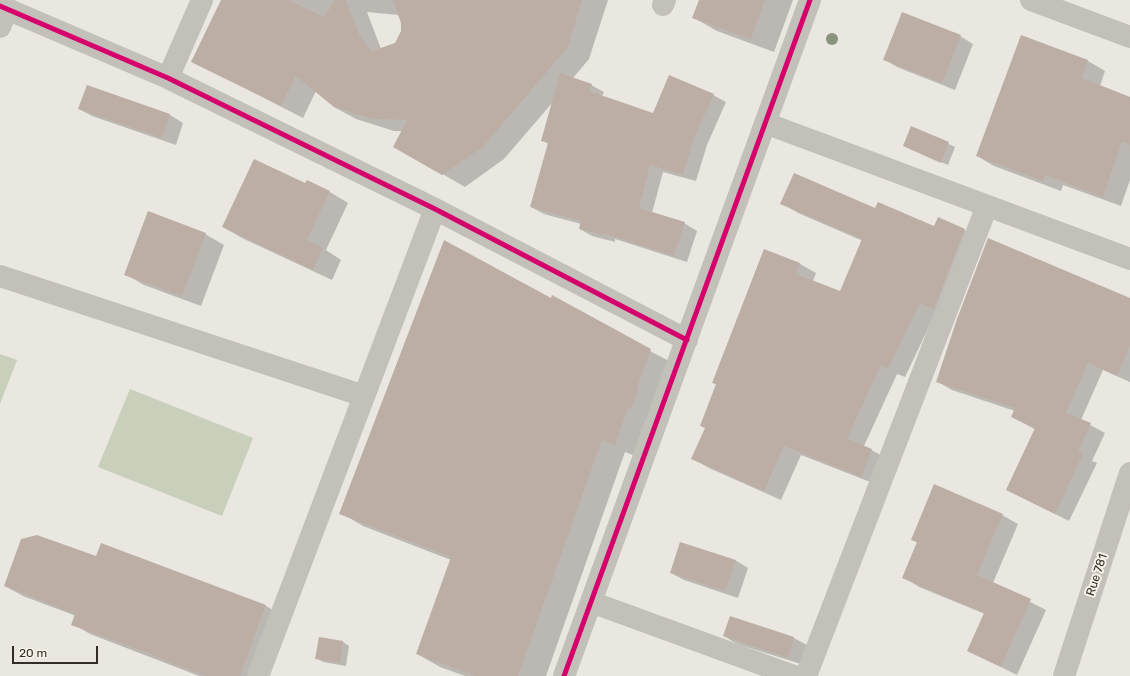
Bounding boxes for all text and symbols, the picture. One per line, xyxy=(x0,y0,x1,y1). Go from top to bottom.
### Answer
street label: Rue 781 xyxy=(1083,552,1111,598)
scale bar xyxy=(14,638,100,664)
text: 20 m xyxy=(19,646,47,660)

